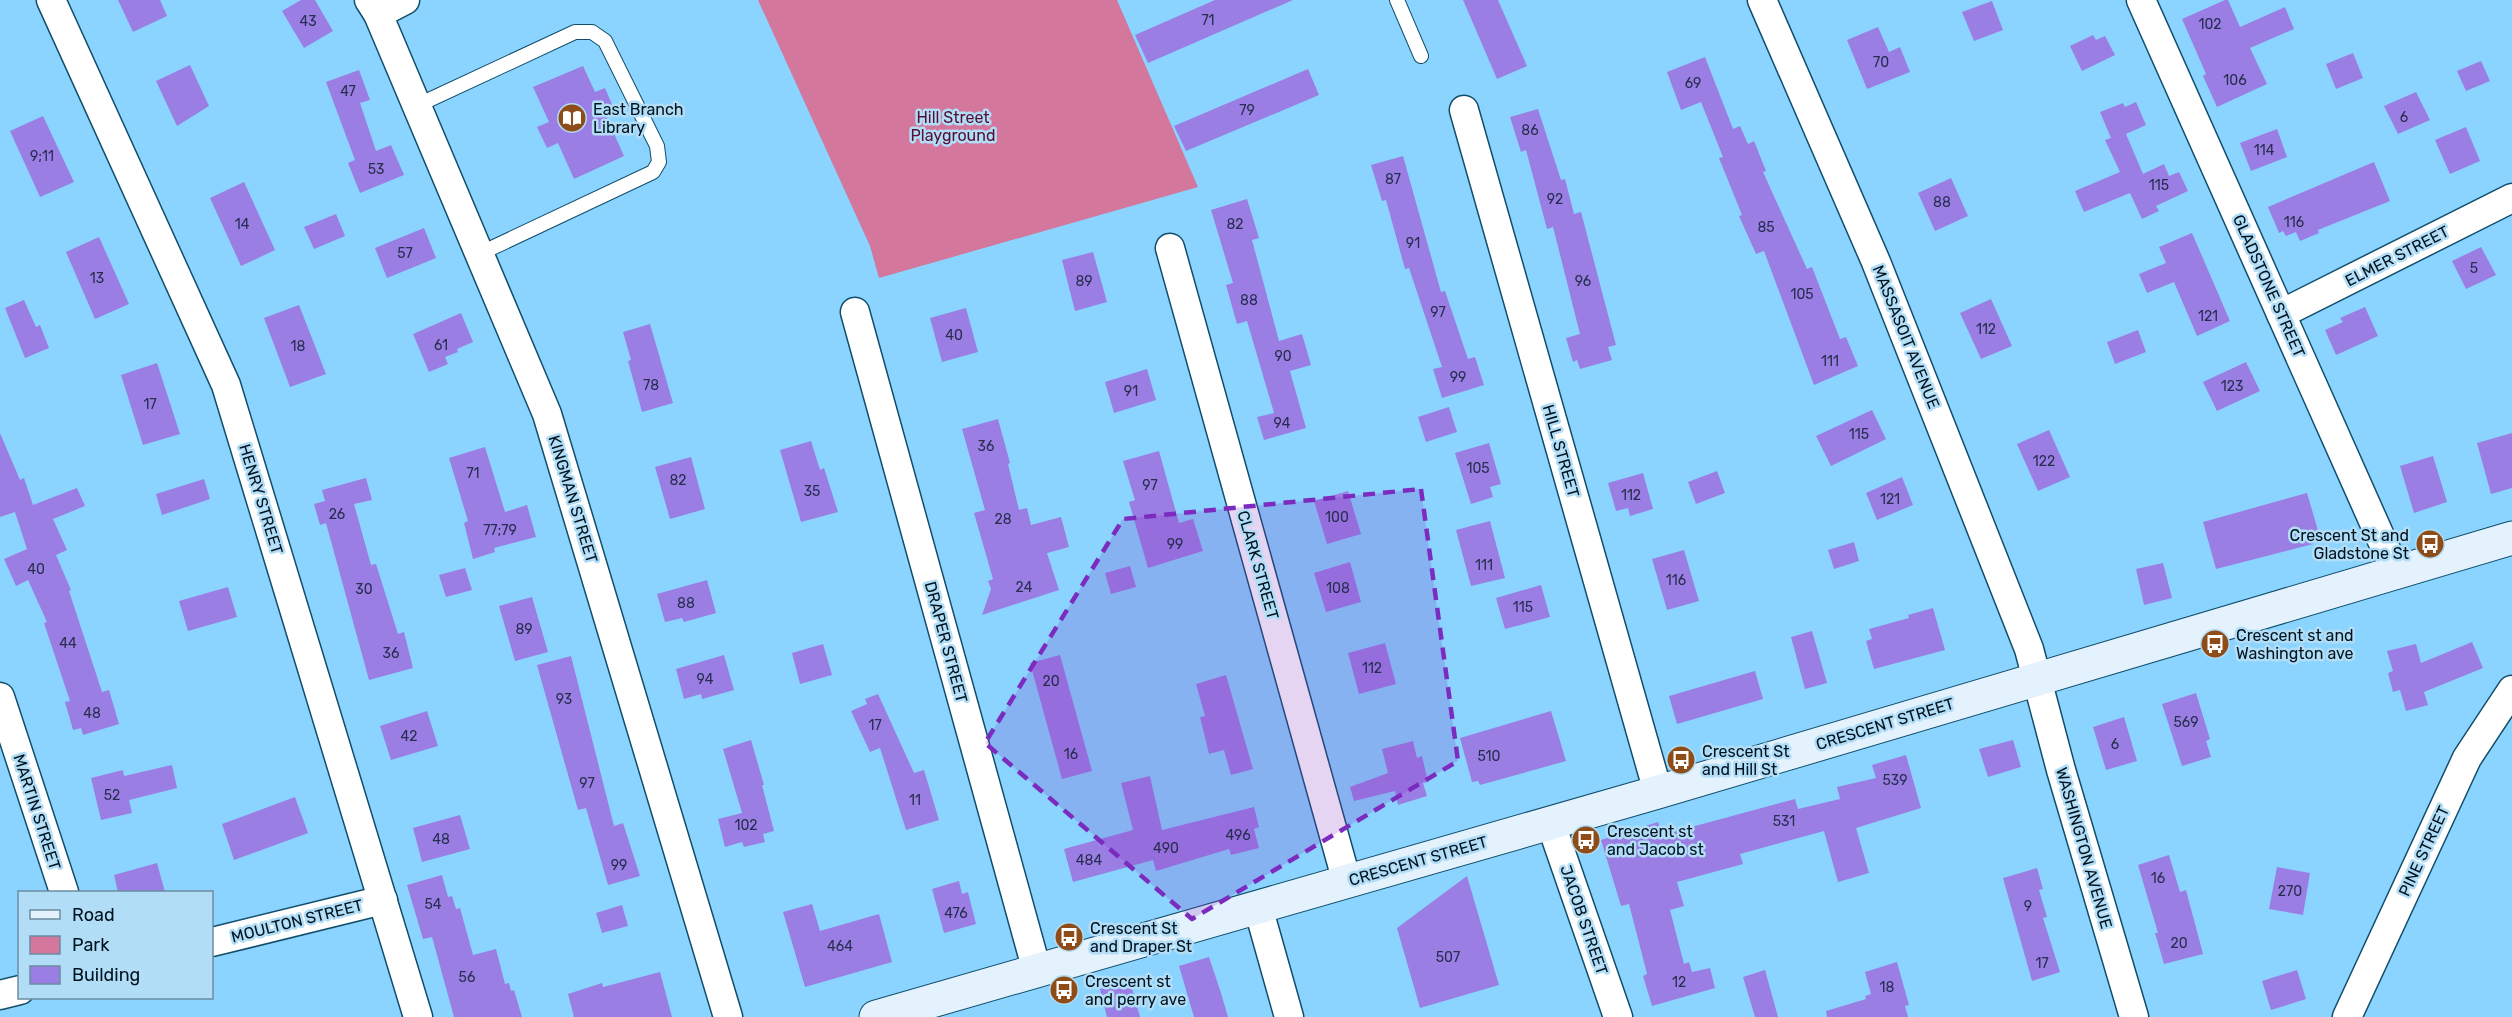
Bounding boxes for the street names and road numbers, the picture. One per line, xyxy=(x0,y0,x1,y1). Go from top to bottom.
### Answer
street label: GLADSTONE STREET xyxy=(2229,212,2309,360)
street label: ELMER STREET xyxy=(2342,222,2452,290)
street label: MASSASOIT AVENUE xyxy=(1868,262,1944,412)
street label: HILL STREET xyxy=(1539,402,1583,500)
street label: KINGMAN STREET xyxy=(545,433,601,565)
street label: HENRY STREET xyxy=(235,442,287,556)
street label: CLARK STREET xyxy=(1233,508,1283,622)
street label: DRAPER STREET xyxy=(921,579,971,705)
street label: CRESCENT STREET xyxy=(1814,694,1956,754)
street label: MARTIN STREET xyxy=(9,752,65,872)
street label: WASHINGTON AVENUE xyxy=(2052,765,2116,931)
street label: PINE STREET xyxy=(2395,803,2453,899)
street label: CRESCENT STREET xyxy=(1347,832,1489,890)
street label: JACOB STREET xyxy=(1556,863,1612,977)
street label: MOULTON STREET xyxy=(229,895,365,947)

